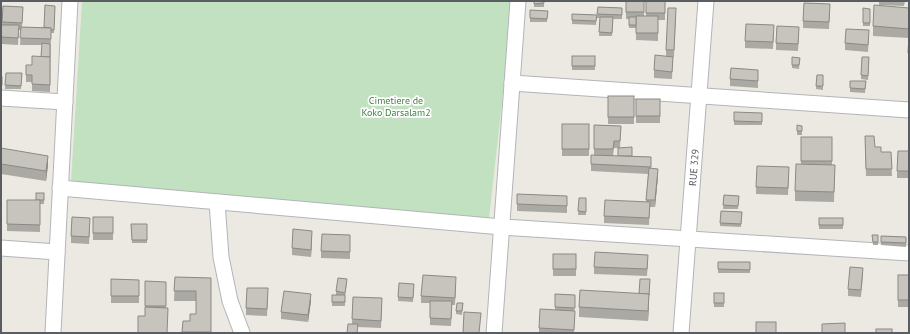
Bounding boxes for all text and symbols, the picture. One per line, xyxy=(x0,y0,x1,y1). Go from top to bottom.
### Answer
park label: Cimetiere de Koko Darsalam2 xyxy=(361,94,431,119)
street label: RUE 329 xyxy=(686,149,701,186)

